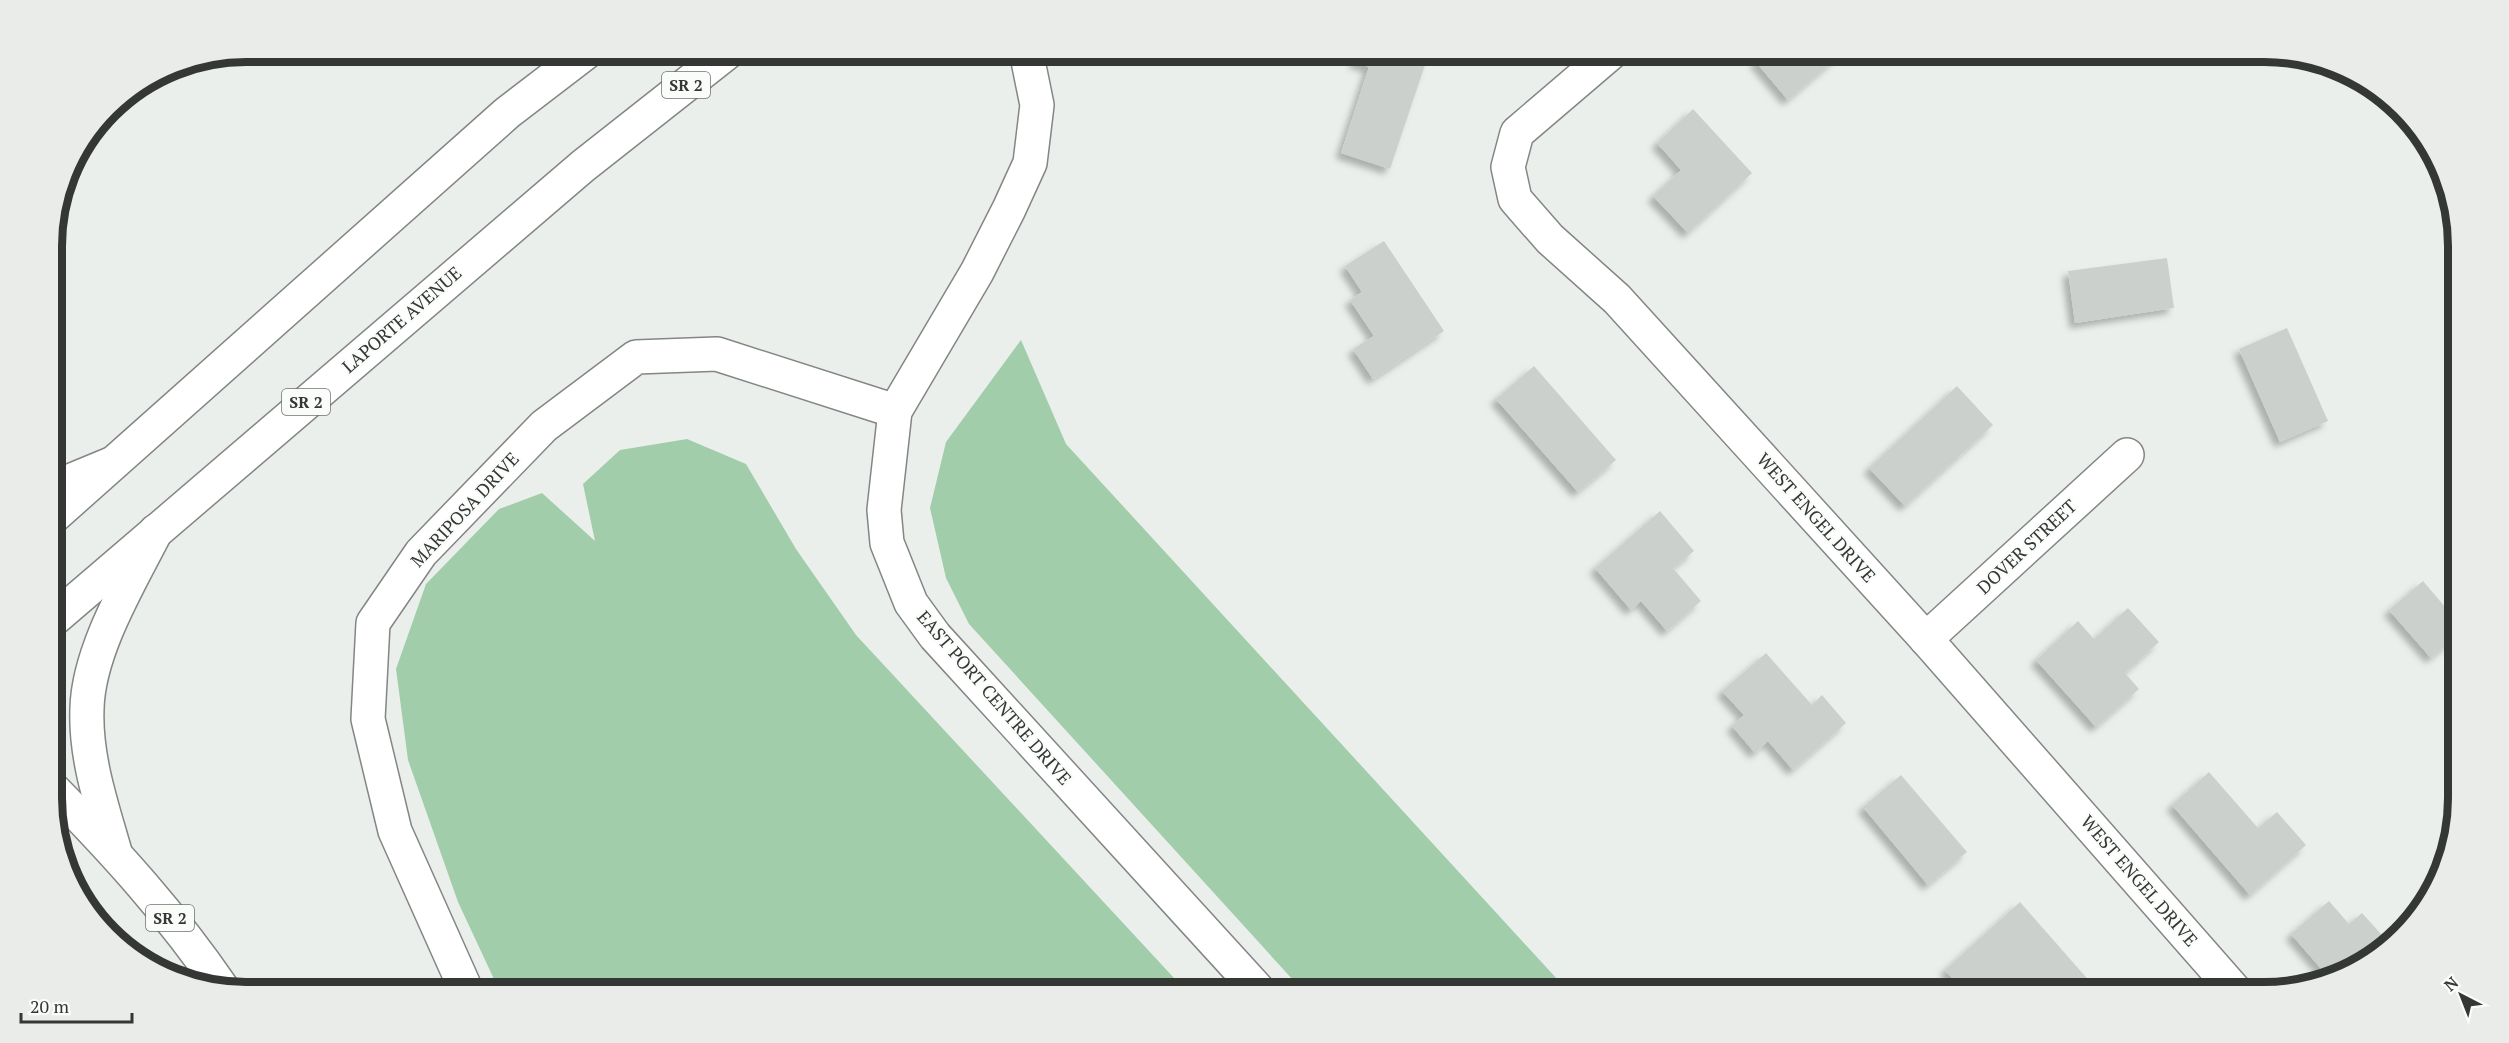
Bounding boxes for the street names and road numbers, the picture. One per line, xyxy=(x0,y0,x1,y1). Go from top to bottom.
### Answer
road number: SR 2 xyxy=(662,72,710,98)
street label: LAPORTE AVENUE xyxy=(336,261,466,378)
road number: SR 2 xyxy=(282,389,330,415)
street label: MARIPOSA DRIVE xyxy=(405,447,524,572)
street label: WEST ENGEL DRIVE xyxy=(1752,447,1881,587)
street label: DOVER STREET xyxy=(1971,494,2081,599)
street label: EAST PORT CENTRE DRIVE xyxy=(912,605,1077,790)
street label: WEST ENGEL DRIVE xyxy=(2076,810,2203,951)
road number: SR 2 xyxy=(146,905,194,931)

